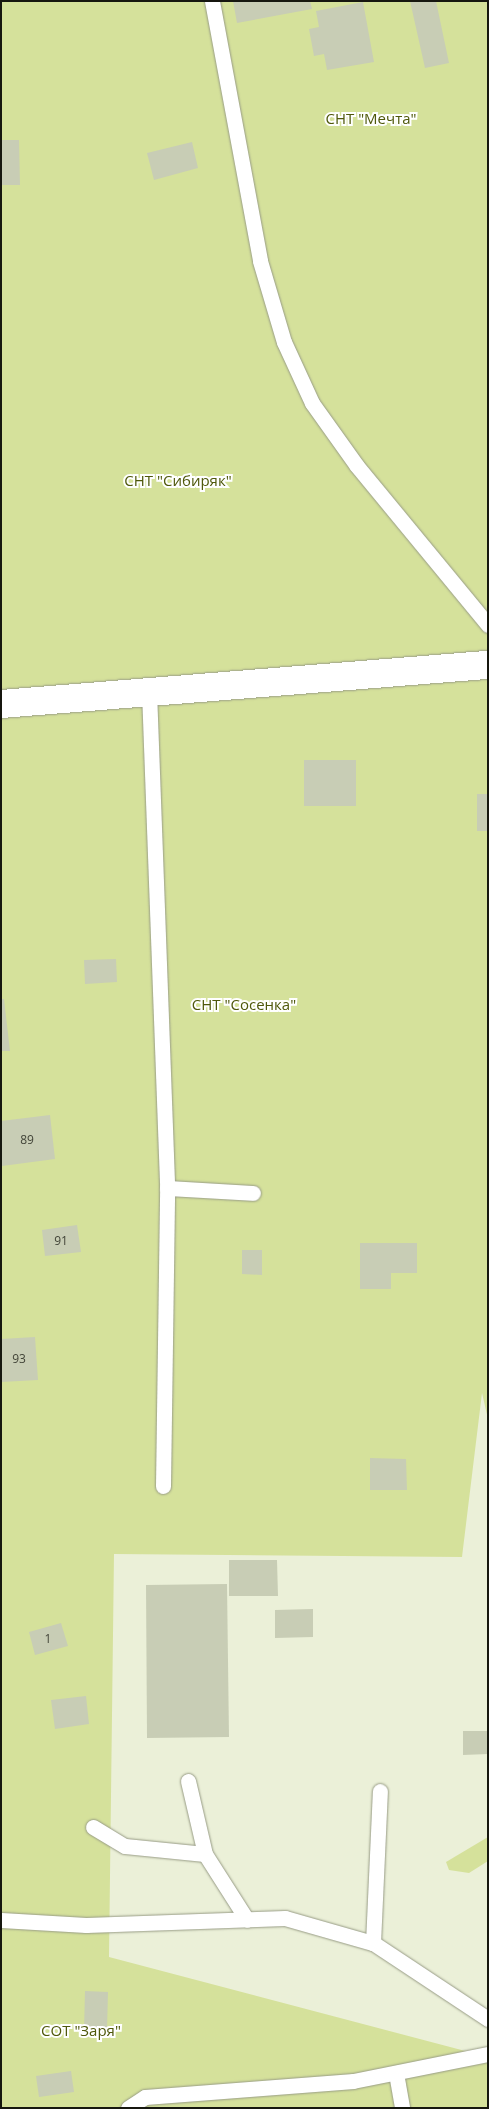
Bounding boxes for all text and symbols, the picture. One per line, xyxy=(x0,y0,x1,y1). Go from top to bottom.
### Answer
park label: СНТ "Мечта" xyxy=(325,110,417,128)
park label: СНТ "Сибиряк" xyxy=(124,472,232,490)
park label: СНТ "Сосенка" xyxy=(192,996,296,1014)
house number: 89 xyxy=(20,1133,34,1147)
house number: 91 xyxy=(54,1234,68,1248)
house number: 93 xyxy=(12,1352,26,1366)
house number: 1 xyxy=(45,1632,51,1646)
park label: СОТ "Заря" xyxy=(41,2022,121,2040)

